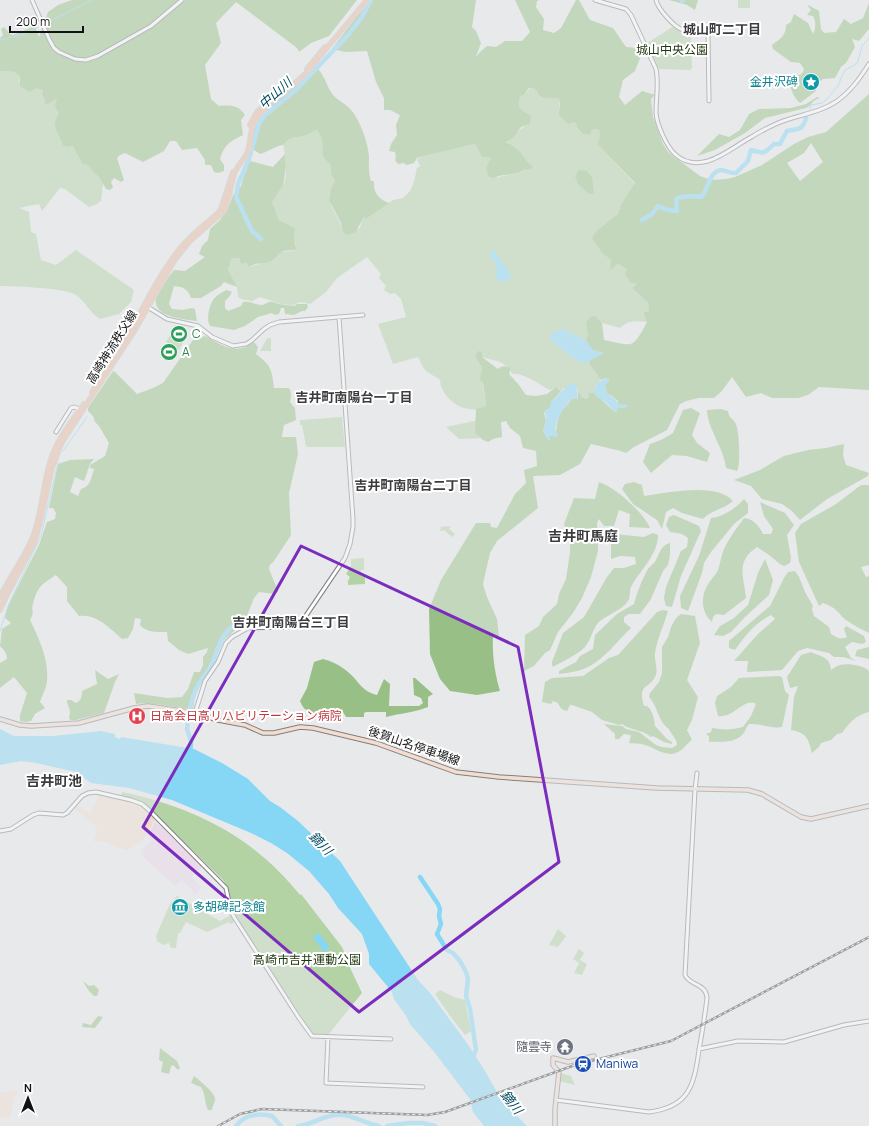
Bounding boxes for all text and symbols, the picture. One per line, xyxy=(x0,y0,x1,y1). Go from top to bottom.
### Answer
scale bar xyxy=(10,8,83,34)
text: 200 m xyxy=(16,13,50,30)
district label: 城山町二丁目 xyxy=(683,20,761,38)
park label: 城山中央公園 xyxy=(636,41,708,58)
water label: 中山川 xyxy=(254,72,297,113)
place icon: 金井沢碑 xyxy=(801,72,821,92)
place label: 金井沢碑 xyxy=(750,73,798,90)
street label: 高崎神流秩父線 xyxy=(82,307,141,387)
sports icon: C xyxy=(169,324,189,344)
place label: C xyxy=(192,325,201,342)
sports icon: A xyxy=(159,342,179,362)
place label: A xyxy=(182,343,190,360)
district label: 吉井町南陽台一丁目 xyxy=(295,388,413,406)
district label: 吉井町南陽台二丁目 xyxy=(354,476,472,494)
district label: 吉井町馬庭 xyxy=(548,526,618,545)
district label: 吉井町南陽台三丁目 xyxy=(232,613,350,631)
hospital icon: 日高会日高リハビリテーション病院 xyxy=(127,706,147,726)
place label: 日高会日高リハビリテーション病院 xyxy=(150,707,342,724)
street label: 後賀山名停車場線 xyxy=(366,722,462,769)
district label: 吉井町池 xyxy=(26,771,82,790)
water label: 鏑川 xyxy=(305,827,338,860)
museum icon: 多胡碑記念館 xyxy=(170,897,190,917)
place label: 多胡碑記念館 xyxy=(193,898,265,915)
park label: 高崎市吉井運動公園 xyxy=(253,951,361,968)
temple icon: 隨雲寺 xyxy=(555,1037,575,1057)
place label: 隨雲寺 xyxy=(516,1038,552,1055)
station icon: Maniwa xyxy=(573,1054,593,1074)
place label: Maniwa xyxy=(596,1055,638,1072)
north arrow xyxy=(8,1078,48,1118)
text: N xyxy=(24,1080,32,1095)
water label: 鏑川 xyxy=(497,1086,528,1119)

